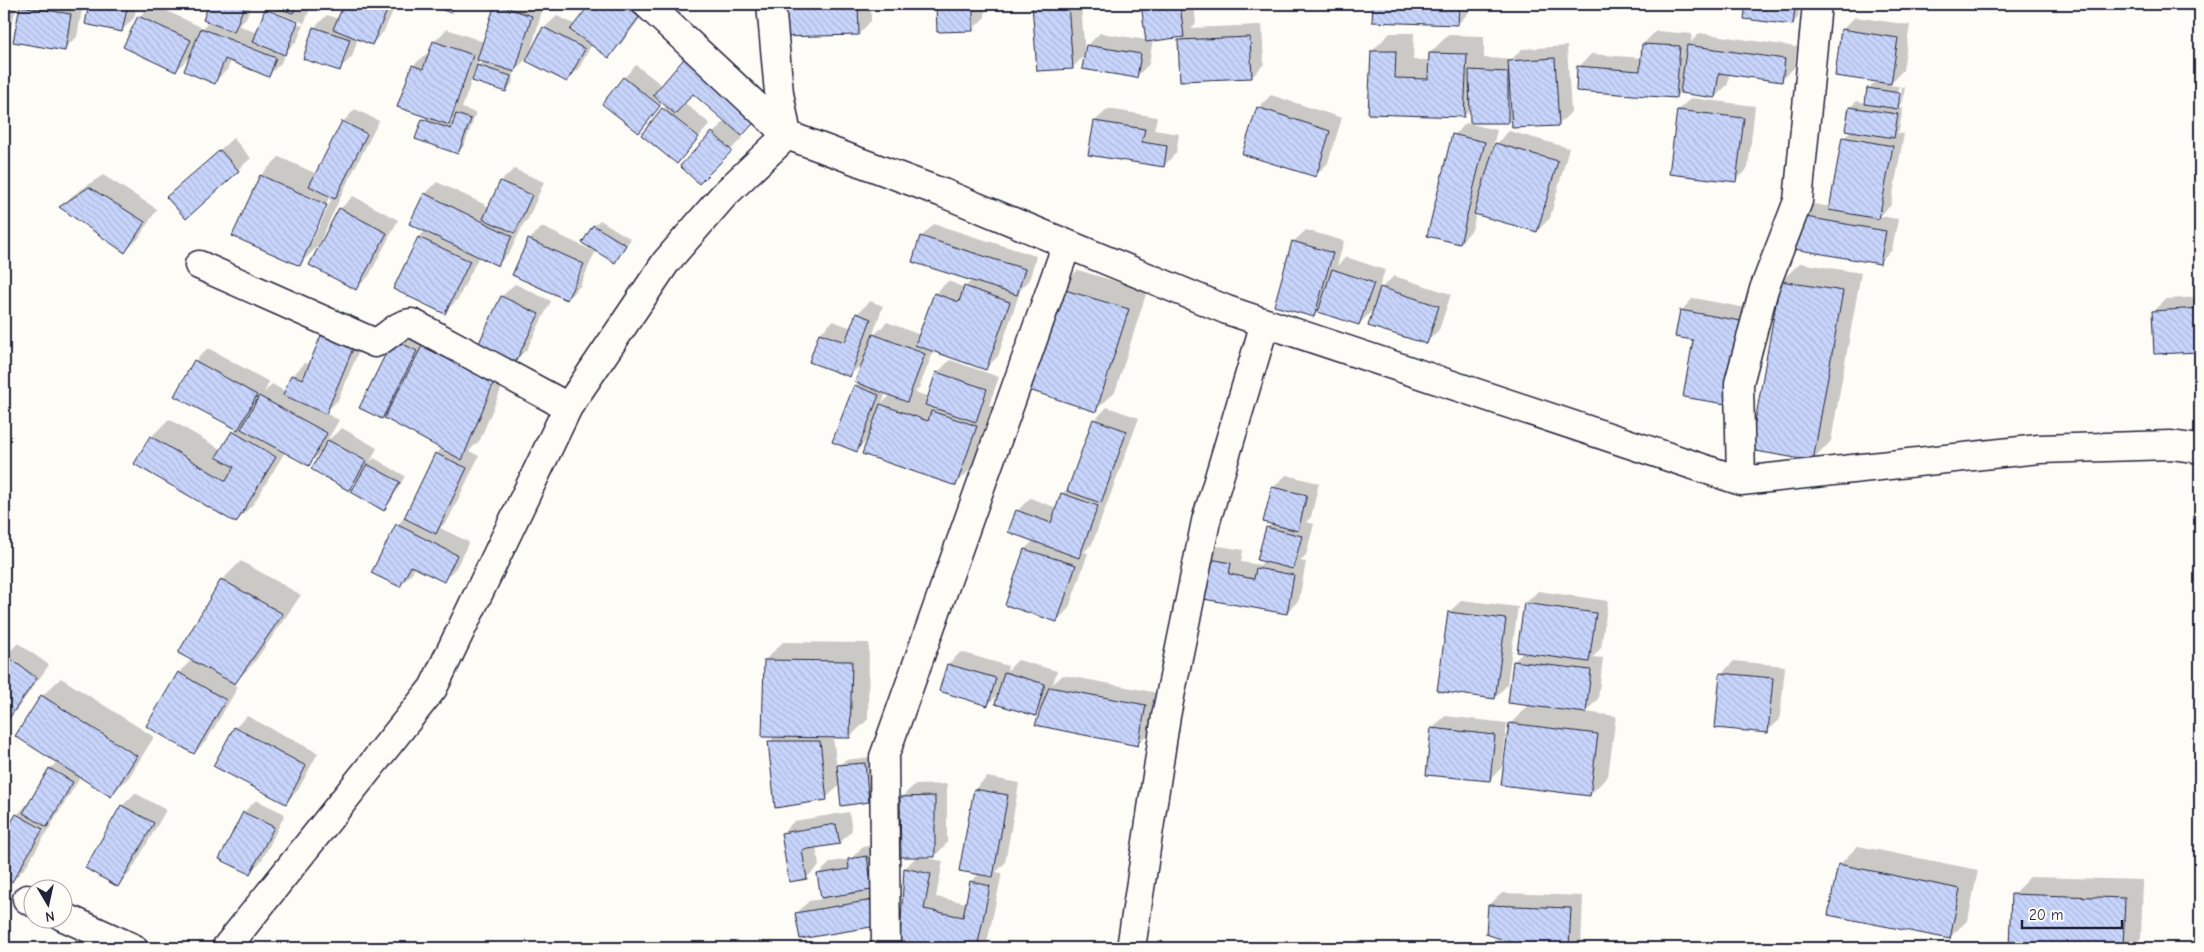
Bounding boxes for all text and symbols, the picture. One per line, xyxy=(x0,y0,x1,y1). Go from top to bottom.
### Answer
north arrow xyxy=(22,880,72,930)
scale bar xyxy=(2022,897,2122,929)
text: 20 m xyxy=(2029,906,2063,924)
text: N xyxy=(44,907,56,925)

